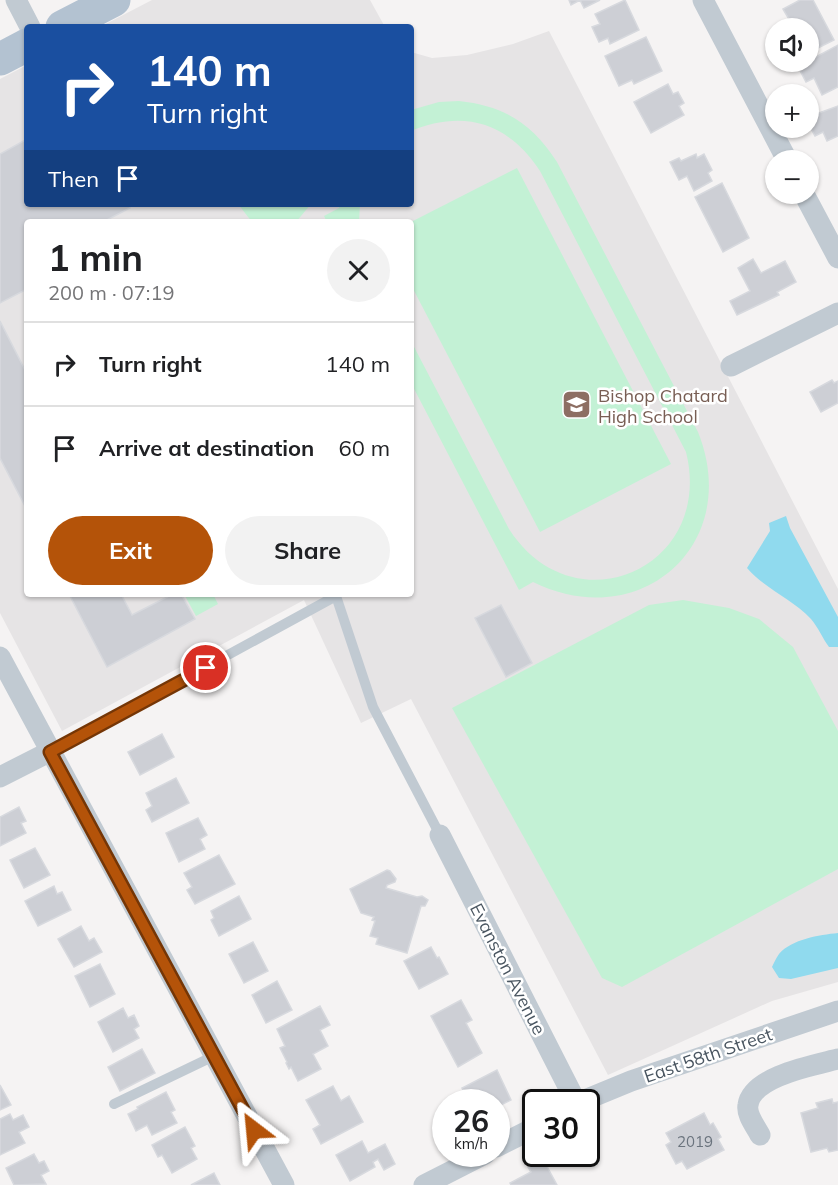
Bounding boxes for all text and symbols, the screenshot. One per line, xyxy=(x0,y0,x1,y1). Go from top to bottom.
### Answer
map controls xyxy=(765,18,819,204)
button: sound xyxy=(765,18,819,72)
text: 140 m xyxy=(147,44,272,97)
icon: right xyxy=(48,48,126,126)
button: + xyxy=(765,84,819,138)
text: Turn right xyxy=(147,96,267,130)
button: − xyxy=(765,150,819,204)
icon: arrive xyxy=(111,162,144,195)
text: Then xyxy=(48,165,99,193)
text: 1 min xyxy=(48,235,143,280)
button: close xyxy=(327,239,390,302)
text: 200 m · 07:19 xyxy=(48,280,174,305)
icon: right xyxy=(48,348,81,381)
text: Turn right xyxy=(99,350,202,378)
text: 140 m xyxy=(325,350,390,378)
place label: Bishop Chatard High School xyxy=(598,384,728,428)
school or university icon: Bishop Chatard High School xyxy=(561,389,593,421)
icon: arrive xyxy=(48,432,81,465)
text: Arrive at destination xyxy=(99,434,314,462)
text: 60 m xyxy=(339,434,390,462)
button: Exit xyxy=(48,516,213,585)
button: Share xyxy=(225,516,390,585)
pin xyxy=(180,642,231,693)
icon: arrive xyxy=(189,651,222,684)
street label: Evanston Avenue xyxy=(465,899,551,1039)
street label: East 58th Street xyxy=(641,1022,775,1088)
speed limit sign: 30 xyxy=(522,1089,600,1167)
position arrow xyxy=(222,1098,286,1162)
text: 26 xyxy=(453,1102,489,1140)
house number: 2019 xyxy=(677,1132,713,1151)
text: km/h xyxy=(454,1134,488,1153)

